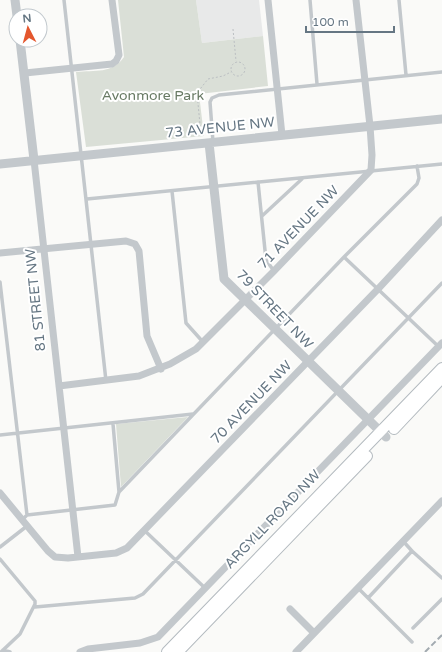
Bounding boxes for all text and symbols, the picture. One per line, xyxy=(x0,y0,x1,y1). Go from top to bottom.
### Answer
north arrow xyxy=(8,8,48,48)
scale bar xyxy=(306,8,394,34)
text: N xyxy=(22,12,32,25)
text: 100 m xyxy=(312,15,349,29)
park label: Avonmore Park xyxy=(102,87,205,104)
street label: 73 AVENUE NW xyxy=(165,113,275,142)
street label: 71 AVENUE NW xyxy=(254,182,343,273)
street label: 81 STREET NW xyxy=(22,248,49,352)
street label: 79 STREET NW xyxy=(233,266,317,352)
street label: 70 AVENUE NW xyxy=(207,357,296,448)
street label: ARGYLL ROAD NW xyxy=(221,466,324,572)

